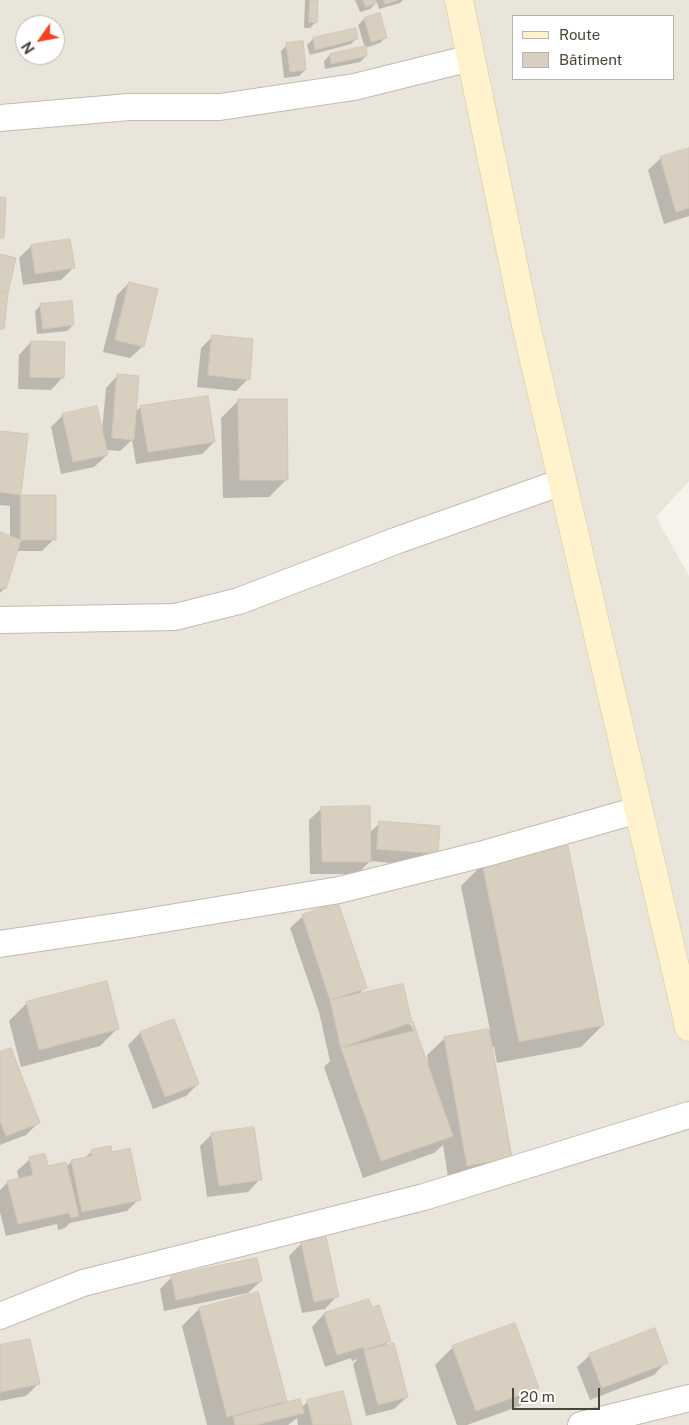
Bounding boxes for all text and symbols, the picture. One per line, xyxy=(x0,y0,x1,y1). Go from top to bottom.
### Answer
north arrow xyxy=(15,15,65,65)
legend xyxy=(512,15,674,80)
text: Route xyxy=(559,26,600,43)
text: N xyxy=(19,39,38,57)
text: Bâtiment xyxy=(559,51,622,68)
scale bar xyxy=(514,1378,602,1410)
text: 20 m xyxy=(520,1388,555,1405)

